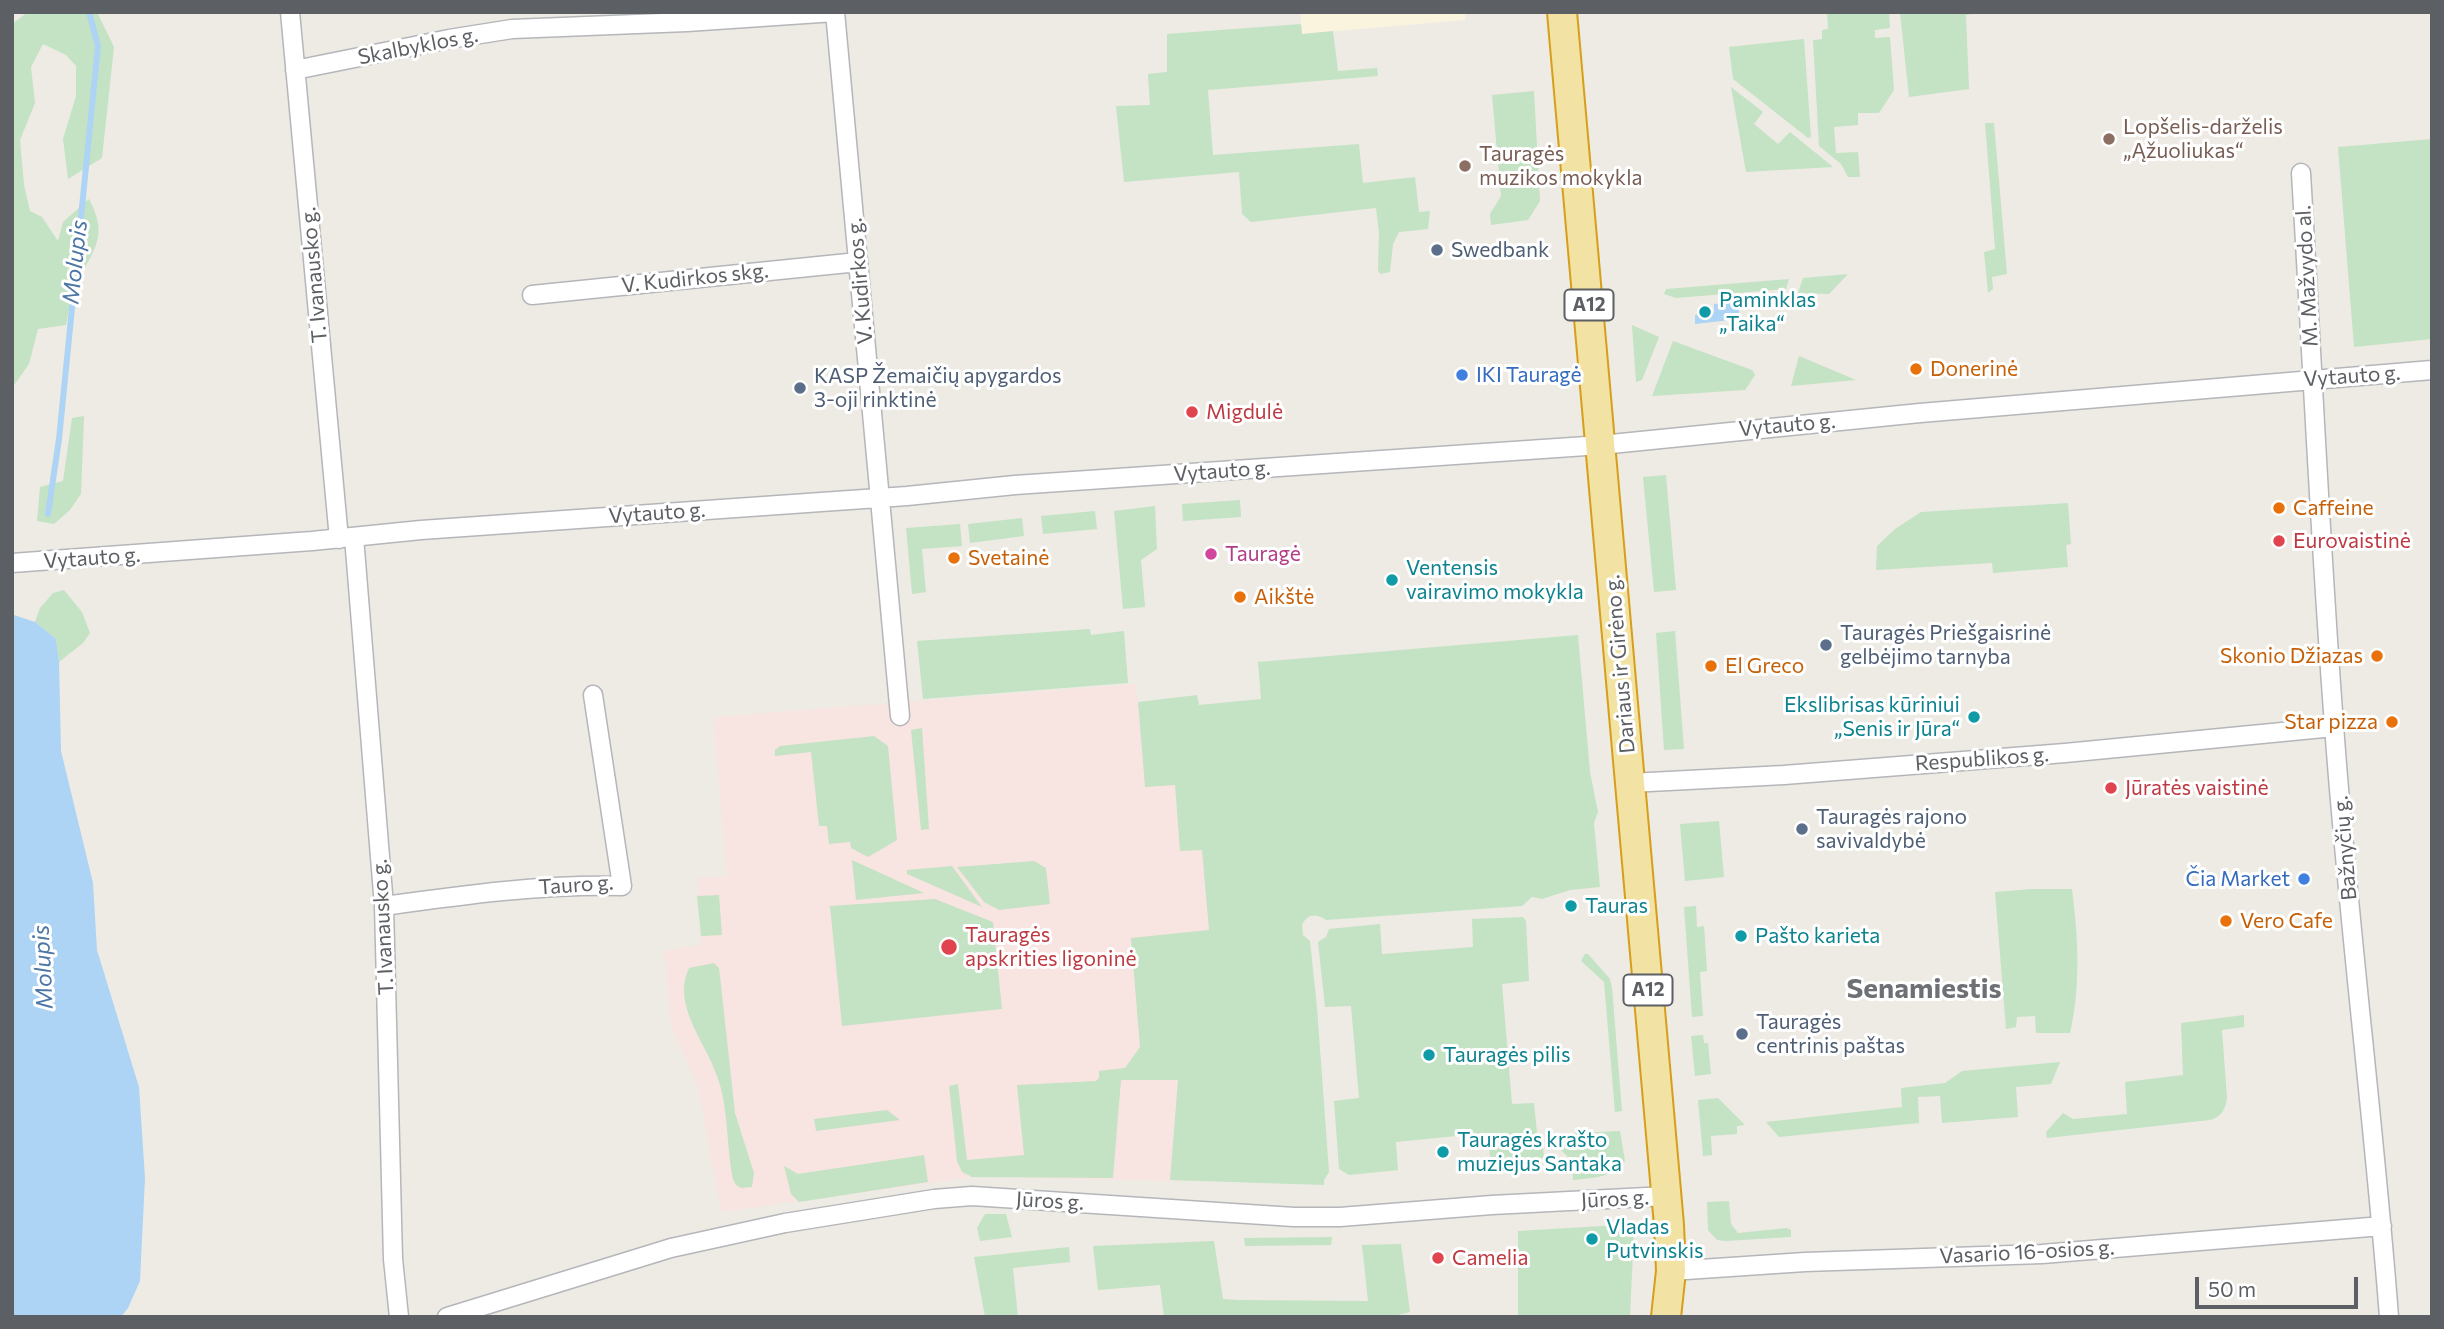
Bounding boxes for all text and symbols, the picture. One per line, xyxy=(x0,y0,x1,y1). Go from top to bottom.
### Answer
street label: Skalbyklos g. xyxy=(356,22,480,70)
place label: Lopšelis-darželis „Ąžuoliukas“ xyxy=(2123,114,2283,164)
marker: Lopšelis-darželis „Ąžuoliukas“ xyxy=(2101,131,2117,147)
place label: Tauragės muzikos mokykla xyxy=(1479,141,1643,191)
marker: Tauragės muzikos mokykla xyxy=(1457,158,1473,174)
street label: M. Mažvydo al. xyxy=(2291,205,2323,347)
street label: T. Ivanausko g. xyxy=(296,206,332,344)
street label: V. Kudirkos g. xyxy=(842,217,878,345)
water label: Molupis xyxy=(57,219,93,305)
place label: Swedbank xyxy=(1451,237,1549,263)
marker: Swedbank xyxy=(1429,242,1445,258)
street label: V. Kudirkos skg. xyxy=(620,258,770,298)
place label: Paminklas „Taika“ xyxy=(1719,287,1816,337)
road number: A12 xyxy=(1564,290,1614,320)
marker: Paminklas „Taika“ xyxy=(1697,304,1713,320)
place label: Donerinė xyxy=(1930,356,2018,382)
street label: Vytauto g. xyxy=(2303,360,2401,392)
marker: Donerinė xyxy=(1908,361,1924,377)
place label: IKI Tauragė xyxy=(1476,362,1582,388)
place label: KASP Žemaičių apygardos 3-oji rinktinė xyxy=(814,363,1062,413)
marker: IKI Tauragė xyxy=(1454,367,1470,383)
marker: KASP Žemaičių apygardos 3-oji rinktinė xyxy=(792,380,808,396)
place label: Migdulė xyxy=(1206,399,1283,425)
marker: Migdulė xyxy=(1184,404,1200,420)
street label: Vytauto g. xyxy=(1737,408,1837,442)
street label: Vytauto g. xyxy=(1173,455,1271,487)
place label: Caffeine xyxy=(2293,495,2374,521)
street label: Vytauto g. xyxy=(608,497,706,529)
marker: Caffeine xyxy=(2271,500,2287,516)
place label: Eurovaistinė xyxy=(2293,528,2411,554)
marker: Eurovaistinė xyxy=(2271,533,2287,549)
place label: Tauragė xyxy=(1225,541,1301,567)
street label: Vytauto g. xyxy=(43,542,141,574)
place label: Svetainė xyxy=(968,545,1049,571)
marker: Tauragė xyxy=(1203,546,1219,562)
marker: Svetainė xyxy=(946,550,962,566)
place label: Ventensis vairavimo mokykla xyxy=(1406,555,1584,605)
marker: Ventensis vairavimo mokykla xyxy=(1384,572,1400,588)
street label: Dariaus ir Girėno g. xyxy=(1600,574,1640,754)
place label: Aikštė xyxy=(1254,584,1314,610)
marker: Aikštė xyxy=(1232,589,1248,605)
place label: Tauragės Priešgaisrinė gelbėjimo tarnyba xyxy=(1840,620,2051,670)
marker: Tauragės Priešgaisrinė gelbėjimo tarnyba xyxy=(1818,637,1834,653)
place label: Skonio Džiazas xyxy=(2220,643,2363,669)
marker: Skonio Džiazas xyxy=(2369,648,2385,664)
place label: El Greco xyxy=(1725,653,1804,679)
marker: El Greco xyxy=(1703,658,1719,674)
place label: Ekslibrisas kūriniui „Senis ir Jūra“ xyxy=(1784,692,1960,742)
marker: Ekslibrisas kūriniui „Senis ir Jūra“ xyxy=(1966,709,1982,725)
place label: Star pizza xyxy=(2284,709,2378,735)
marker: Star pizza xyxy=(2384,714,2400,730)
street label: Respublikos g. xyxy=(1914,742,2050,776)
place label: Jūratės vaistinė xyxy=(2125,775,2269,801)
marker: Jūratės vaistinė xyxy=(2103,780,2119,796)
street label: Bažnyčių g. xyxy=(2328,795,2362,901)
place label: Tauragės rajono savivaldybė xyxy=(1816,804,1967,854)
marker: Tauragės rajono savivaldybė xyxy=(1794,821,1810,837)
street label: T. Ivanausko g. xyxy=(367,858,399,996)
place label: Čia Market xyxy=(2186,866,2290,892)
street label: Tauro g. xyxy=(538,870,614,900)
marker: Čia Market xyxy=(2296,871,2312,887)
place label: Tauras xyxy=(1585,893,1648,919)
marker: Tauras xyxy=(1563,898,1579,914)
place label: Vero Cafe xyxy=(2240,908,2333,934)
marker: Vero Cafe xyxy=(2218,913,2234,929)
place label: Tauragės apskrities ligoninė xyxy=(965,922,1137,972)
place label: Pašto karieta xyxy=(1755,923,1880,949)
water label: Molupis xyxy=(27,924,59,1010)
marker: Pašto karieta xyxy=(1733,928,1749,944)
marker: Tauragės apskrities ligoninė xyxy=(939,937,959,957)
district label: Senamiestis xyxy=(1846,972,2002,1006)
road number: A12 xyxy=(1624,974,1672,1006)
place label: Tauragės centrinis paštas xyxy=(1756,1009,1905,1059)
marker: Tauragės centrinis paštas xyxy=(1734,1026,1750,1042)
place label: Tauragės pilis xyxy=(1443,1042,1570,1068)
marker: Tauragės pilis xyxy=(1421,1047,1437,1063)
place label: Tauragės krašto muziejus Santaka xyxy=(1457,1127,1622,1177)
marker: Tauragės krašto muziejus Santaka xyxy=(1435,1144,1451,1160)
street label: Jūros g. xyxy=(1580,1185,1650,1213)
street label: Jūros g. xyxy=(1015,1187,1085,1215)
place label: Vladas Putvinskis xyxy=(1606,1214,1704,1264)
marker: Vladas Putvinskis xyxy=(1584,1231,1600,1247)
street label: Vasario 16-osios g. xyxy=(1939,1235,2115,1269)
place label: Camelia xyxy=(1452,1245,1528,1271)
marker: Camelia xyxy=(1430,1250,1446,1266)
scale bar xyxy=(2199,1262,2362,1306)
text: 50 m xyxy=(2208,1276,2256,1301)

